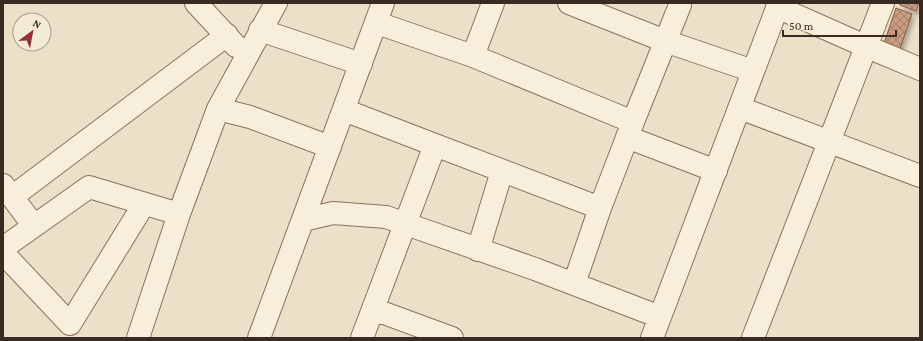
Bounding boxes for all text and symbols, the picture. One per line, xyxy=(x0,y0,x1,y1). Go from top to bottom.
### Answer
north arrow xyxy=(12,12,52,52)
scale bar xyxy=(783,12,896,38)
text: N xyxy=(31,16,44,31)
text: 50 m xyxy=(789,19,814,33)

